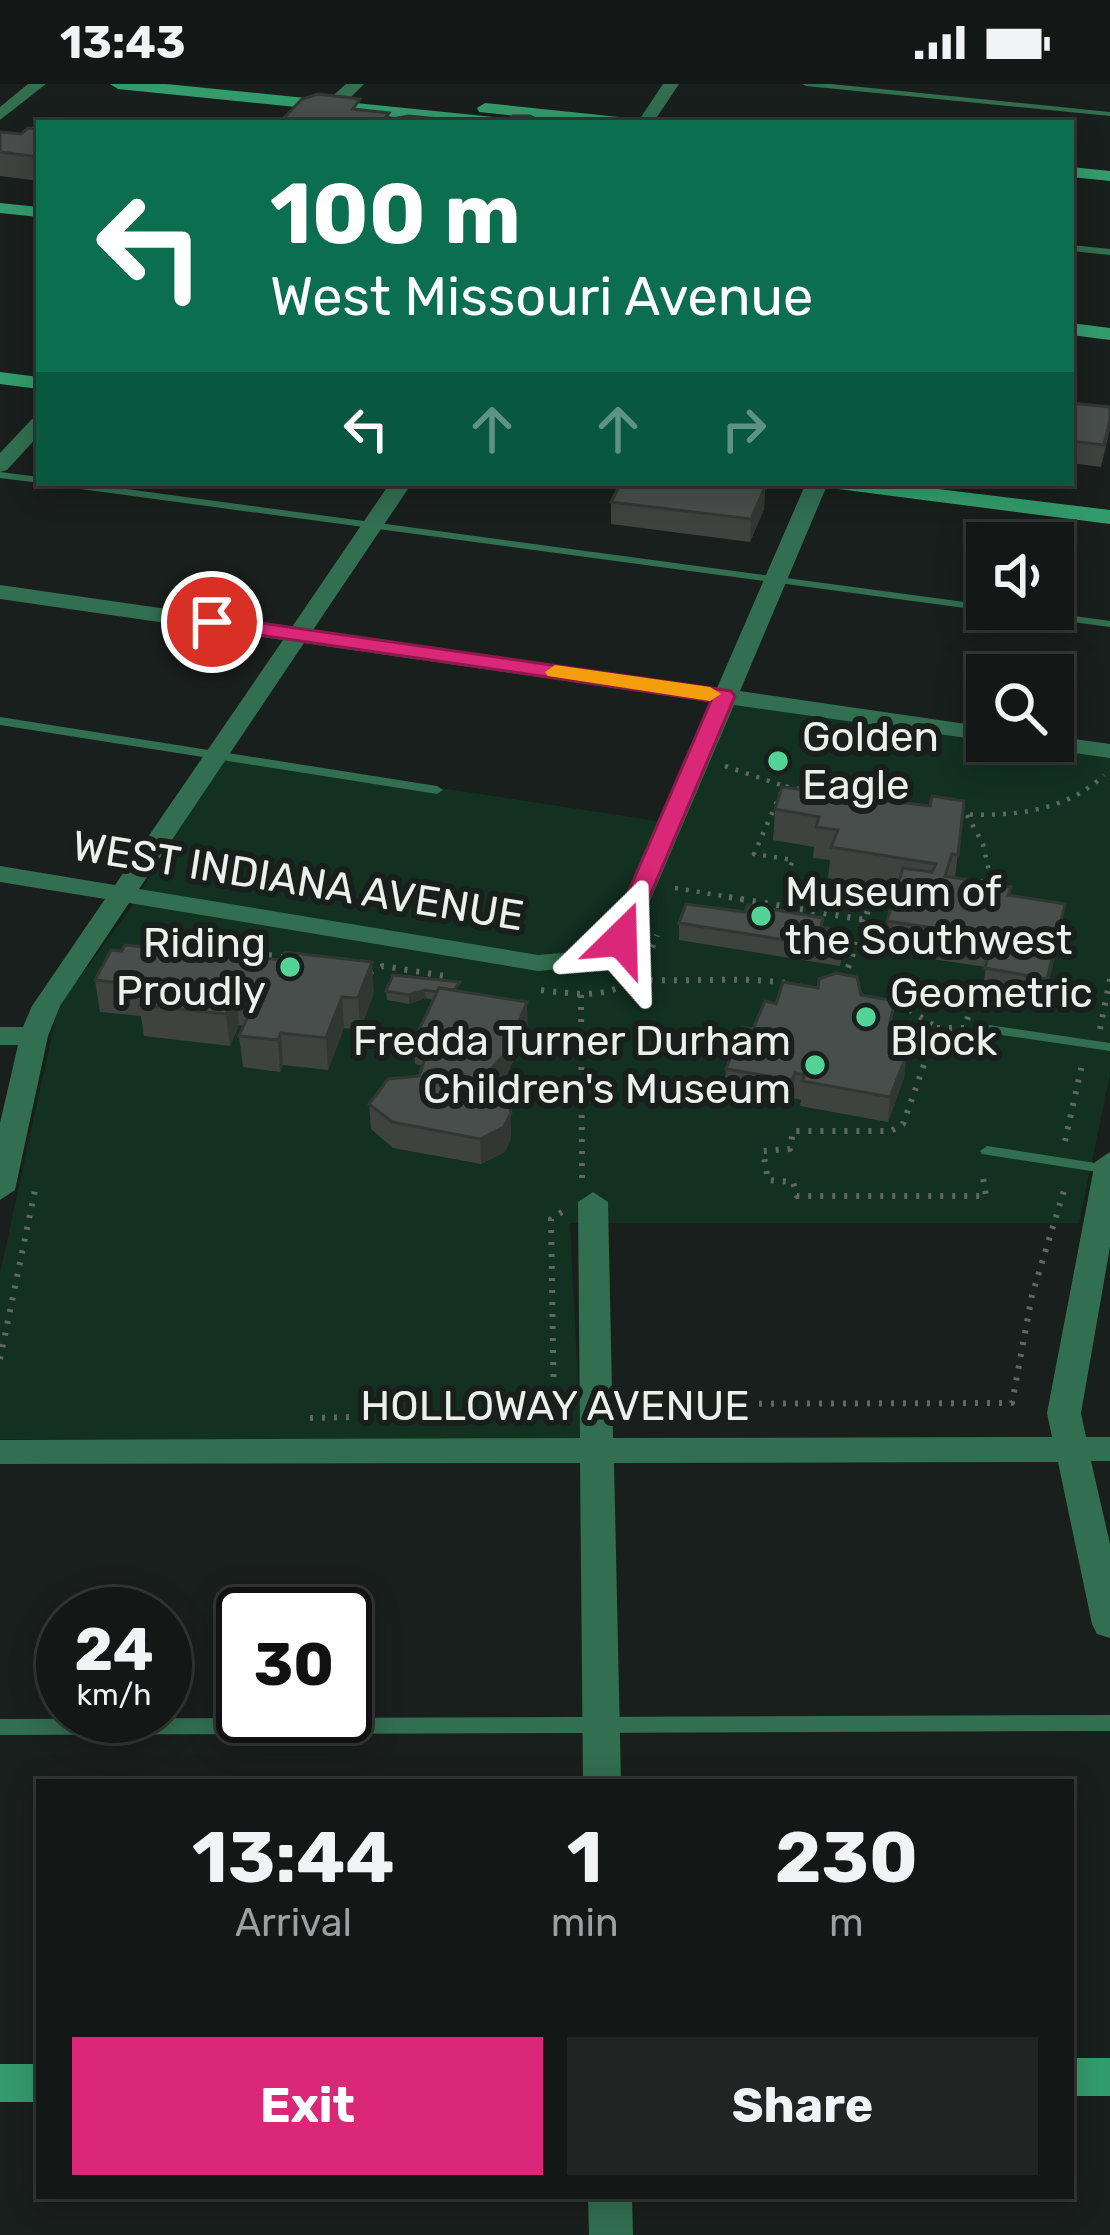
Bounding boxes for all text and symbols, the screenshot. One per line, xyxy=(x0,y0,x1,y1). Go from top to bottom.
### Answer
text: 13:43 xyxy=(60,16,186,69)
text: 100 m xyxy=(270,164,521,264)
icon: left xyxy=(72,168,228,324)
text: West Missouri Avenue xyxy=(270,265,813,329)
icon: left xyxy=(333,396,399,462)
icon: ahead xyxy=(459,396,525,462)
icon: ahead xyxy=(585,396,651,462)
icon: right xyxy=(711,396,777,462)
map controls xyxy=(966,522,1074,762)
button: sound xyxy=(966,522,1074,630)
pin xyxy=(161,571,263,673)
icon: arrive xyxy=(179,589,245,655)
button: search xyxy=(966,654,1074,762)
place label: Golden Eagle xyxy=(802,712,939,810)
marker: Golden Eagle xyxy=(765,748,791,774)
street label: WEST INDIANA AVENUE xyxy=(69,821,527,941)
place label: Museum of the Southwest xyxy=(785,867,1072,965)
position arrow xyxy=(558,876,684,1002)
marker: Museum of the Southwest xyxy=(748,903,774,929)
place label: Riding Proudly xyxy=(116,918,266,1016)
marker: Riding Proudly xyxy=(277,954,303,980)
place label: Geometric Block xyxy=(890,968,1093,1066)
marker: Geometric Block xyxy=(853,1004,879,1030)
place label: Fredda Turner Durham Children's Museum xyxy=(353,1016,791,1114)
marker: Fredda Turner Durham Children's Museum xyxy=(802,1052,828,1078)
street label: HOLLOWAY AVENUE xyxy=(360,1381,750,1431)
speed limit sign: 30 xyxy=(216,1587,372,1743)
text: 24 xyxy=(74,1614,154,1685)
text: km/h xyxy=(77,1677,151,1713)
text: 13:44 xyxy=(192,1815,395,1900)
text: 1 xyxy=(567,1815,603,1900)
text: 230 xyxy=(775,1815,918,1900)
text: Arrival xyxy=(235,1900,352,1946)
text: min xyxy=(551,1900,619,1946)
text: m xyxy=(829,1900,864,1946)
button: Exit xyxy=(72,2037,543,2175)
button: Share xyxy=(567,2037,1038,2175)

